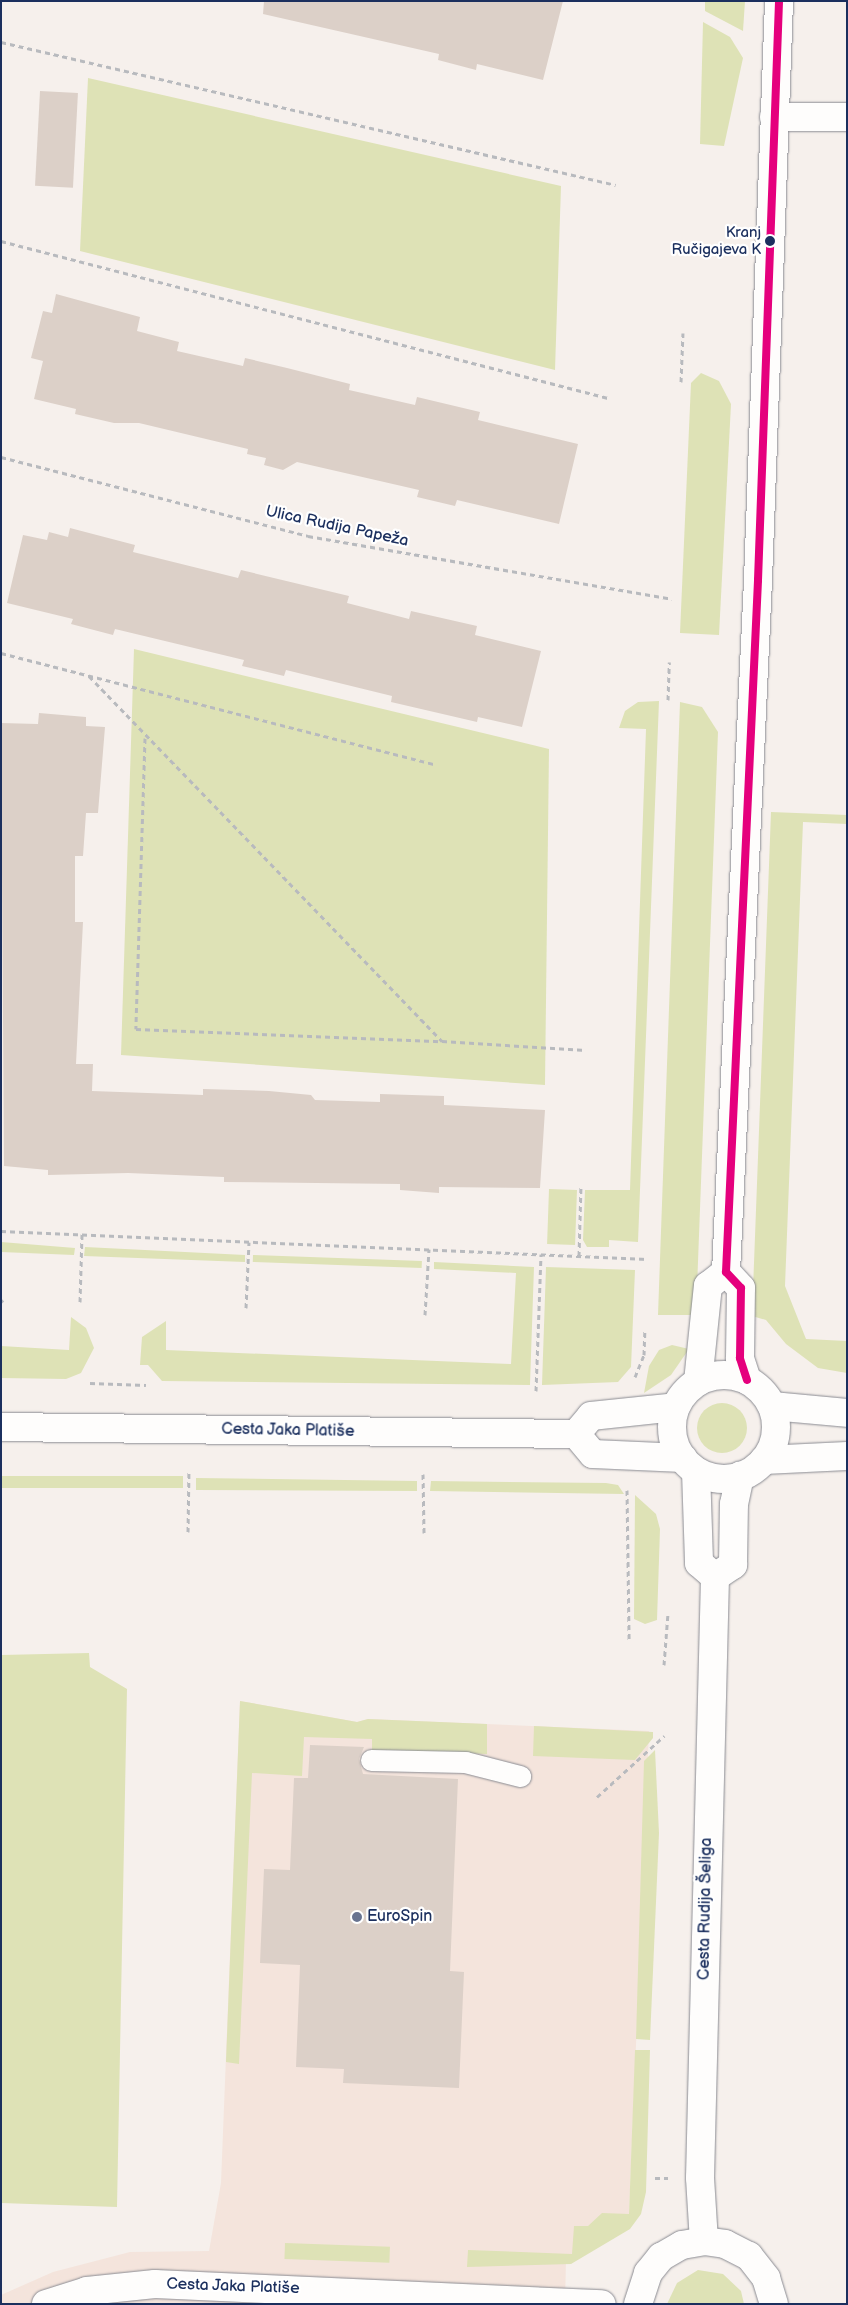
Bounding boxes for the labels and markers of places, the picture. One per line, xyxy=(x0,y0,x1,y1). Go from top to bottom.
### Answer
place label: Kranj Ručigajeva K xyxy=(672,223,761,258)
marker: Kranj Ručigajeva K xyxy=(765,236,775,246)
place label: EuroSpin xyxy=(367,1907,432,1927)
marker: EuroSpin xyxy=(351,1911,363,1923)

